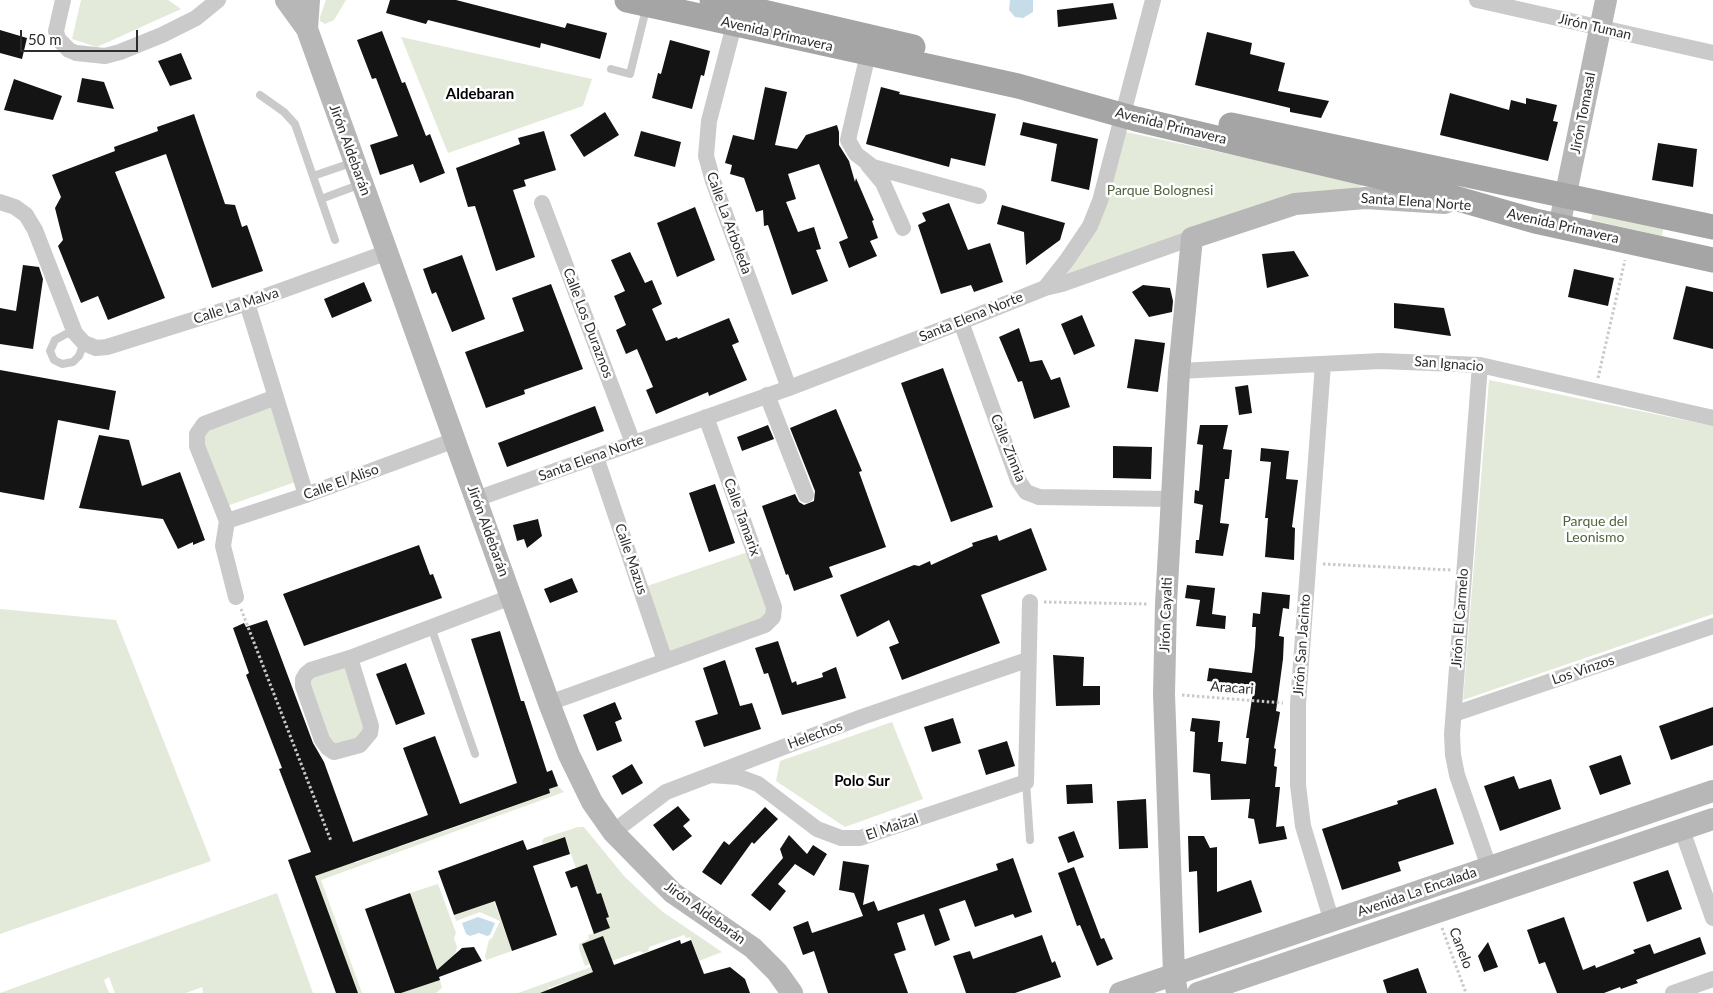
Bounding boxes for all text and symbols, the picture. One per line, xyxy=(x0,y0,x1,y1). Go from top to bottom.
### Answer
street label: Jirón Tuman xyxy=(1557,10,1633,44)
street label: Avenida Primavera xyxy=(719,13,835,55)
scale bar xyxy=(22,20,140,52)
text: 50 m xyxy=(28,30,62,48)
street label: Jirón Tomasal xyxy=(1567,71,1599,155)
district label: Aldebaran xyxy=(446,85,514,103)
street label: Jirón Aldebarán xyxy=(326,102,374,198)
street label: Avenida Primavera xyxy=(1114,104,1228,148)
street label: Calle La Arboleda xyxy=(703,170,755,276)
park label: Parque Bolognesi xyxy=(1107,182,1213,198)
street label: Santa Elena Norte xyxy=(1360,190,1472,214)
street label: Avenida Primavera xyxy=(1505,205,1621,247)
street label: Calle Los Duraznos xyxy=(559,266,617,380)
street label: Calle La Malva xyxy=(191,284,281,328)
street label: Santa Elena Norte xyxy=(917,288,1025,346)
street label: San Ignacio xyxy=(1414,353,1484,375)
street label: Calle Zinnia xyxy=(987,412,1029,484)
street label: Santa Elena Norte xyxy=(536,431,646,485)
street label: Calle El Aliso xyxy=(301,461,381,503)
street label: Calle Tamarix xyxy=(720,476,764,558)
street label: Jirón Aldebarán xyxy=(464,483,512,579)
park label: Parque del Leonismo xyxy=(1562,513,1628,546)
street label: Calle Mazus xyxy=(611,521,651,597)
street label: Jirón El Carmelo xyxy=(1448,568,1472,668)
street label: Jirón Cayalti xyxy=(1156,577,1176,653)
street label: Jirón San Jacinto xyxy=(1290,593,1314,697)
street label: Los Vinzos xyxy=(1549,651,1617,689)
street label: Aracari xyxy=(1210,678,1254,698)
street label: Helechos xyxy=(785,717,845,753)
district label: Polo Sur xyxy=(834,772,890,790)
street label: El Maizal xyxy=(863,810,921,844)
street label: Avenida La Encalada xyxy=(1355,864,1479,920)
street label: Jirón Aldebarán xyxy=(661,878,749,948)
street label: Canelo xyxy=(1445,925,1477,971)

